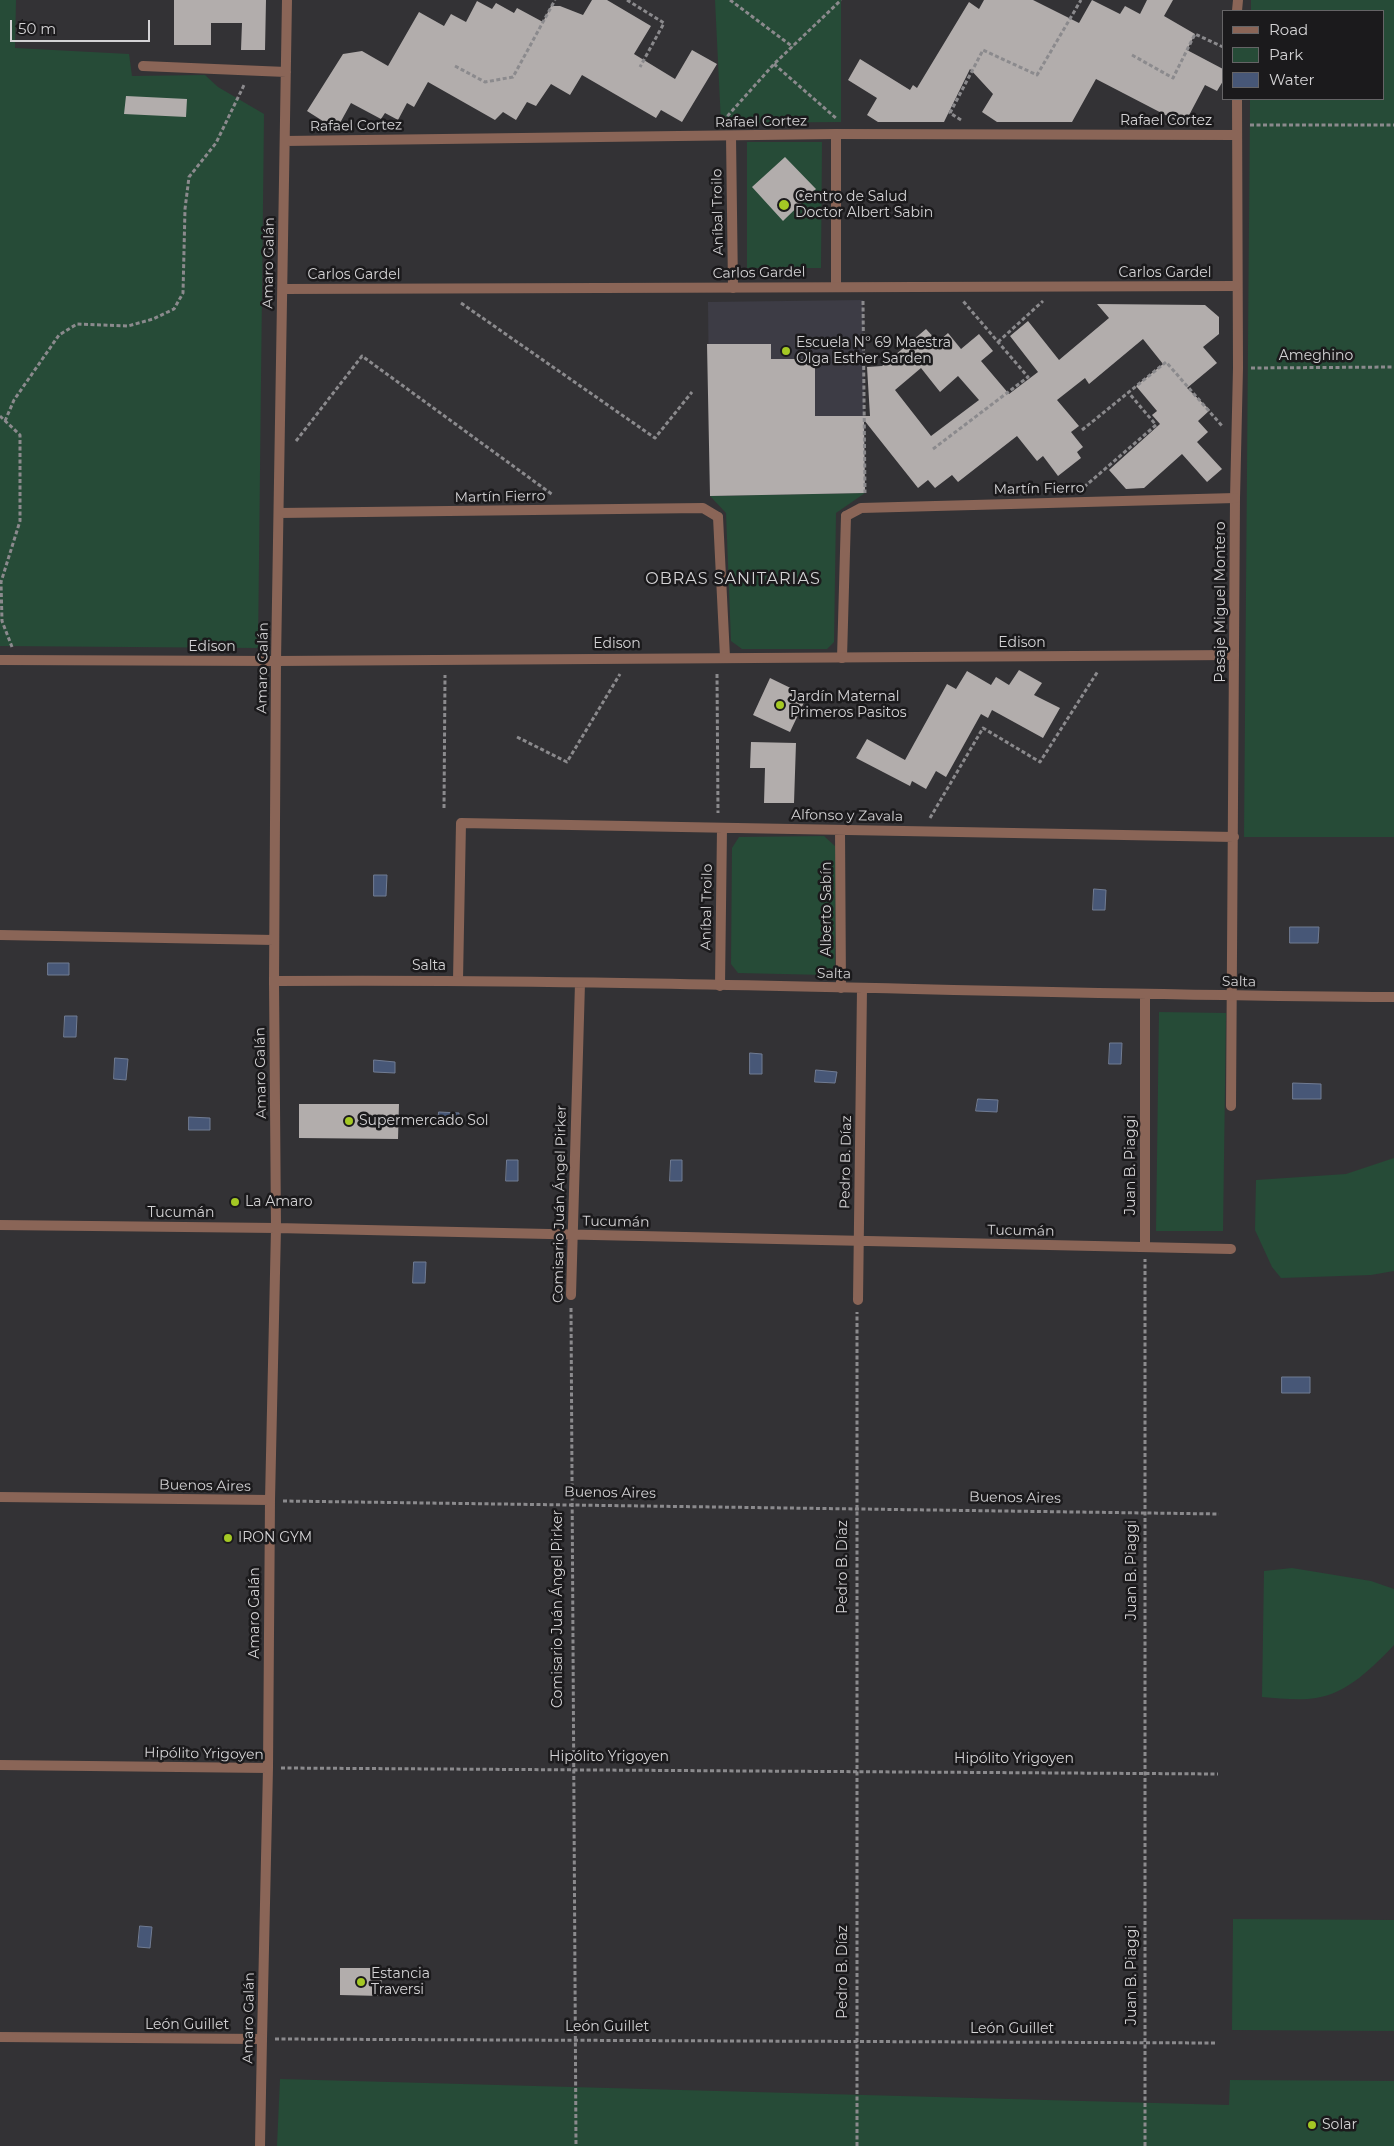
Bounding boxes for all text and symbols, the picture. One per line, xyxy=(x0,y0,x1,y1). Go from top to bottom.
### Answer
scale bar xyxy=(12,10,152,42)
legend xyxy=(1222,10,1384,100)
text: 50 m xyxy=(18,19,56,38)
text: Road xyxy=(1269,20,1308,39)
text: Park xyxy=(1269,45,1303,64)
text: Water xyxy=(1269,70,1315,89)
street label: Rafael Cortez xyxy=(715,113,807,131)
street label: Rafael Cortez xyxy=(1120,113,1212,129)
street label: Rafael Cortez xyxy=(310,117,402,135)
street label: Aníbal Troilo xyxy=(709,168,727,256)
place label: Centro de Salud Doctor Albert Sabin xyxy=(795,189,933,222)
marker: Centro de Salud Doctor Albert Sabin xyxy=(777,198,791,212)
street label: Amaro Galán xyxy=(260,217,278,309)
street label: Carlos Gardel xyxy=(712,264,806,282)
street label: Carlos Gardel xyxy=(1119,265,1211,281)
street label: Carlos Gardel xyxy=(308,267,400,283)
place label: Escuela N° 69 Maestra Olga Esther Sarden xyxy=(796,335,951,368)
marker: Escuela N° 69 Maestra Olga Esther Sarden xyxy=(780,345,792,357)
street label: Ameghino xyxy=(1279,348,1353,364)
street label: Martín Fierro xyxy=(993,480,1085,498)
street label: Martín Fierro xyxy=(454,488,546,506)
street label: Pasaje Miguel Montero xyxy=(1213,522,1229,682)
district label: OBRAS SANITARIAS xyxy=(643,569,823,589)
street label: Amaro Galán xyxy=(254,622,272,714)
street label: Edison xyxy=(998,635,1046,651)
street label: Edison xyxy=(593,636,641,652)
street label: Edison xyxy=(188,639,236,655)
place label: Jardín Maternal Primeros Pasitos xyxy=(790,689,907,722)
marker: Jardín Maternal Primeros Pasitos xyxy=(774,699,786,711)
street label: Alfonso y Zavala xyxy=(791,807,903,825)
street label: Alberto Sabín xyxy=(819,861,835,957)
street label: Aníbal Troilo xyxy=(698,863,716,951)
street label: Salta xyxy=(412,958,446,974)
street label: Salta xyxy=(817,965,851,983)
street label: Salta xyxy=(1222,973,1256,991)
street label: Amaro Galán xyxy=(252,1027,270,1119)
street label: Comisario Juán Ángel Pirker xyxy=(550,1105,570,1303)
place label: Supermercado Sol xyxy=(359,1113,488,1129)
marker: Supermercado Sol xyxy=(343,1115,355,1127)
street label: Pedro B. Díaz xyxy=(837,1115,855,1209)
street label: Juan B. Piaggi xyxy=(1123,1115,1139,1215)
place label: La Amaro xyxy=(245,1194,313,1210)
marker: La Amaro xyxy=(229,1196,241,1208)
street label: Tucumán xyxy=(147,1205,215,1221)
street label: Tucumán xyxy=(582,1213,650,1231)
street label: Tucumán xyxy=(987,1222,1055,1240)
street label: Buenos Aires xyxy=(159,1477,251,1495)
street label: Buenos Aires xyxy=(564,1484,656,1502)
street label: Buenos Aires xyxy=(969,1489,1061,1507)
street label: Comisario Juán Ángel Pirker xyxy=(550,1510,566,1708)
street label: Pedro B. Díaz xyxy=(835,1520,851,1614)
street label: Juan B. Piaggi xyxy=(1124,1520,1140,1620)
place label: IRON GYM xyxy=(238,1530,312,1546)
marker: IRON GYM xyxy=(222,1532,234,1544)
street label: Amaro Galán xyxy=(247,1567,263,1659)
street label: Hipólito Yrigoyen xyxy=(144,1745,264,1763)
street label: Hipólito Yrigoyen xyxy=(549,1749,669,1765)
street label: Hipólito Yrigoyen xyxy=(954,1751,1074,1767)
street label: Pedro B. Díaz xyxy=(835,1925,851,2019)
street label: Juan B. Piaggi xyxy=(1124,1925,1140,2025)
place label: Estancia Traversi xyxy=(371,1966,430,1998)
street label: Amaro Galán xyxy=(240,1972,258,2064)
marker: Estancia Traversi xyxy=(355,1976,367,1988)
street label: León Guillet xyxy=(145,2017,229,2033)
street label: León Guillet xyxy=(565,2019,649,2035)
street label: León Guillet xyxy=(970,2021,1054,2037)
place label: Solar xyxy=(1322,2117,1357,2133)
marker: Solar xyxy=(1306,2119,1318,2131)

